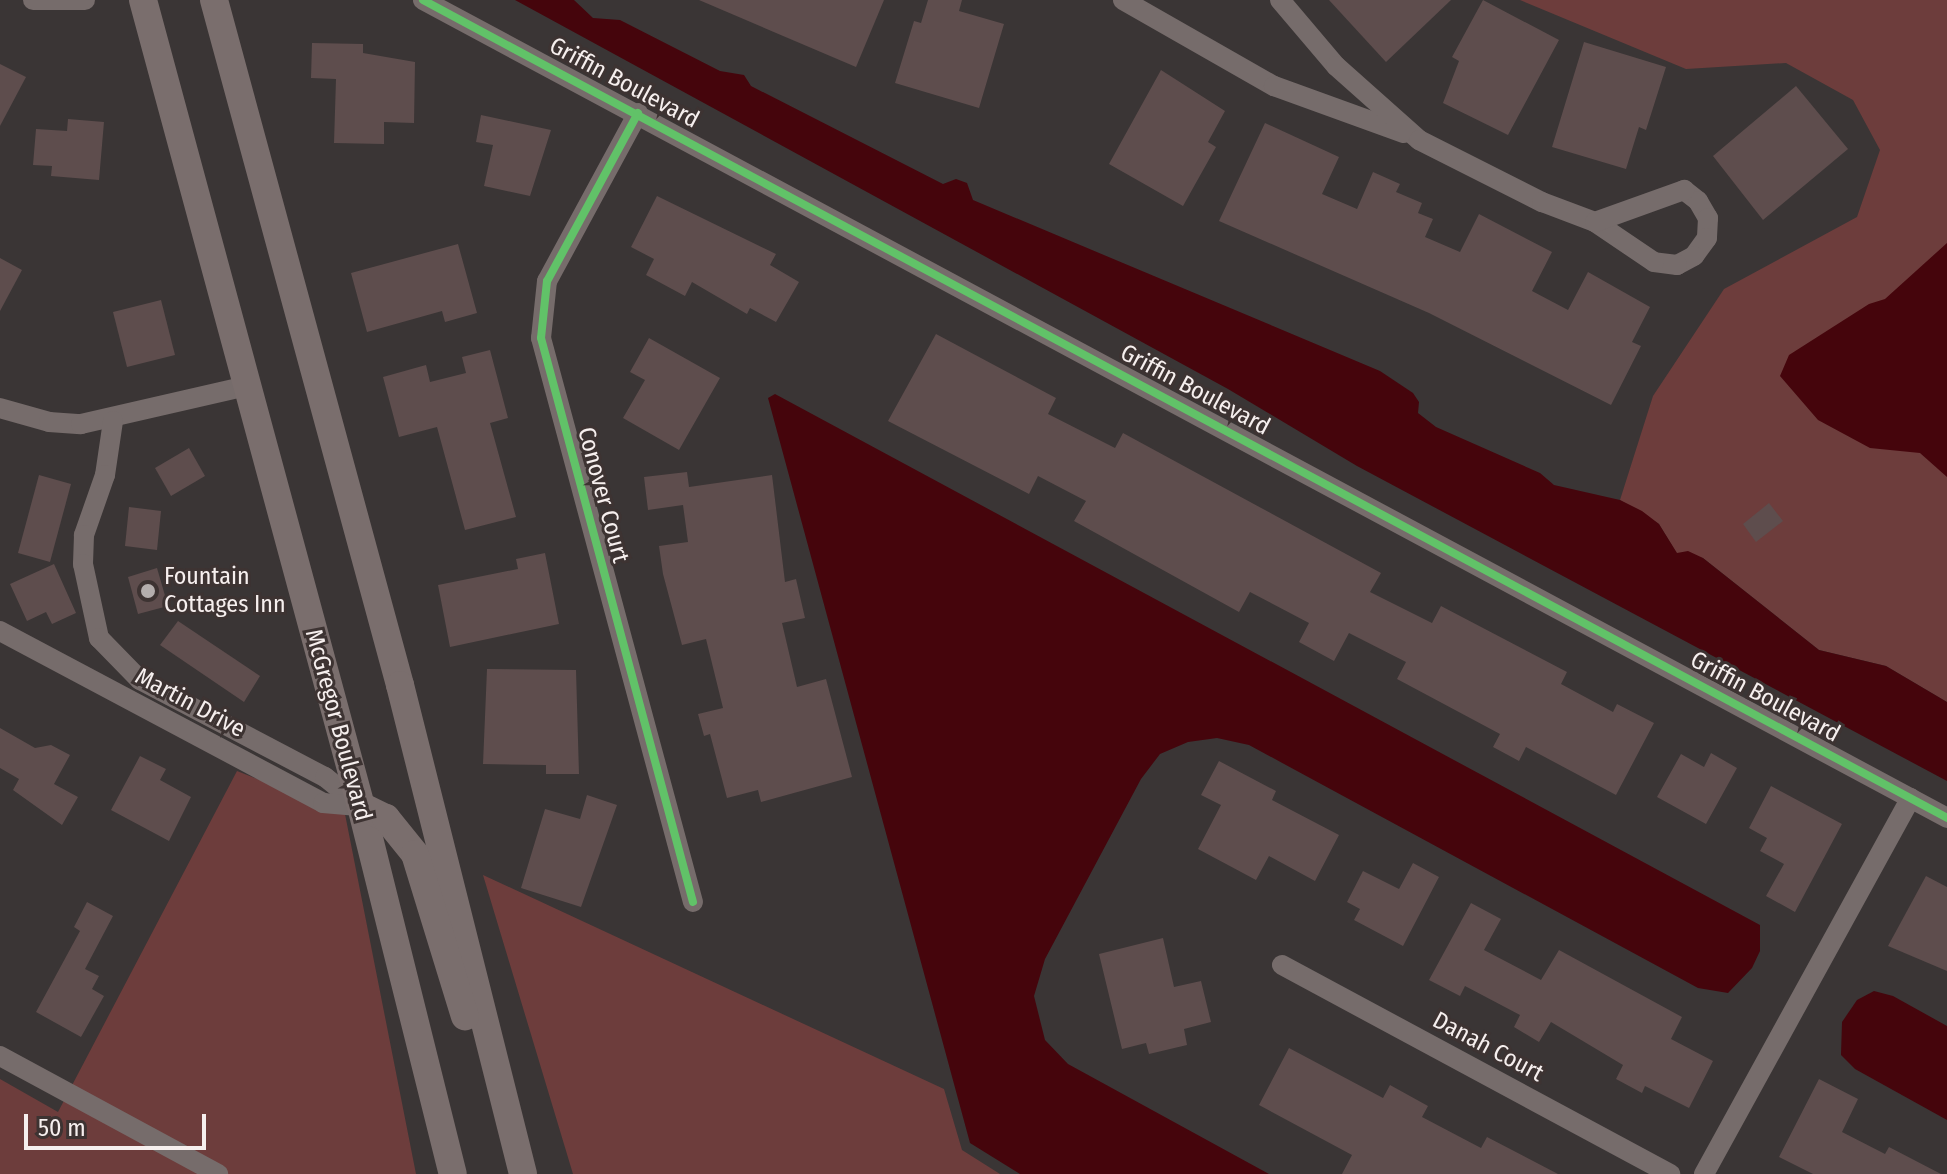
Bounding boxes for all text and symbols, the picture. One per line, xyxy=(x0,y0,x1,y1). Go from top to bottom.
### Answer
street label: Griffin Boulevard xyxy=(544,31,704,135)
street label: Griffin Boulevard xyxy=(1115,338,1275,442)
street label: Conover Court xyxy=(571,424,635,566)
place label: Fountain Cottages Inn xyxy=(164,563,286,619)
marker: Fountain Cottages Inn xyxy=(139,582,157,600)
street label: McGregor Boulevard xyxy=(299,626,377,824)
street label: Griffin Boulevard xyxy=(1685,645,1845,749)
street label: Martin Drive xyxy=(130,662,250,744)
street label: Danah Court xyxy=(1428,1006,1548,1088)
scale bar xyxy=(28,1098,210,1148)
text: 50 m xyxy=(38,1114,86,1142)

